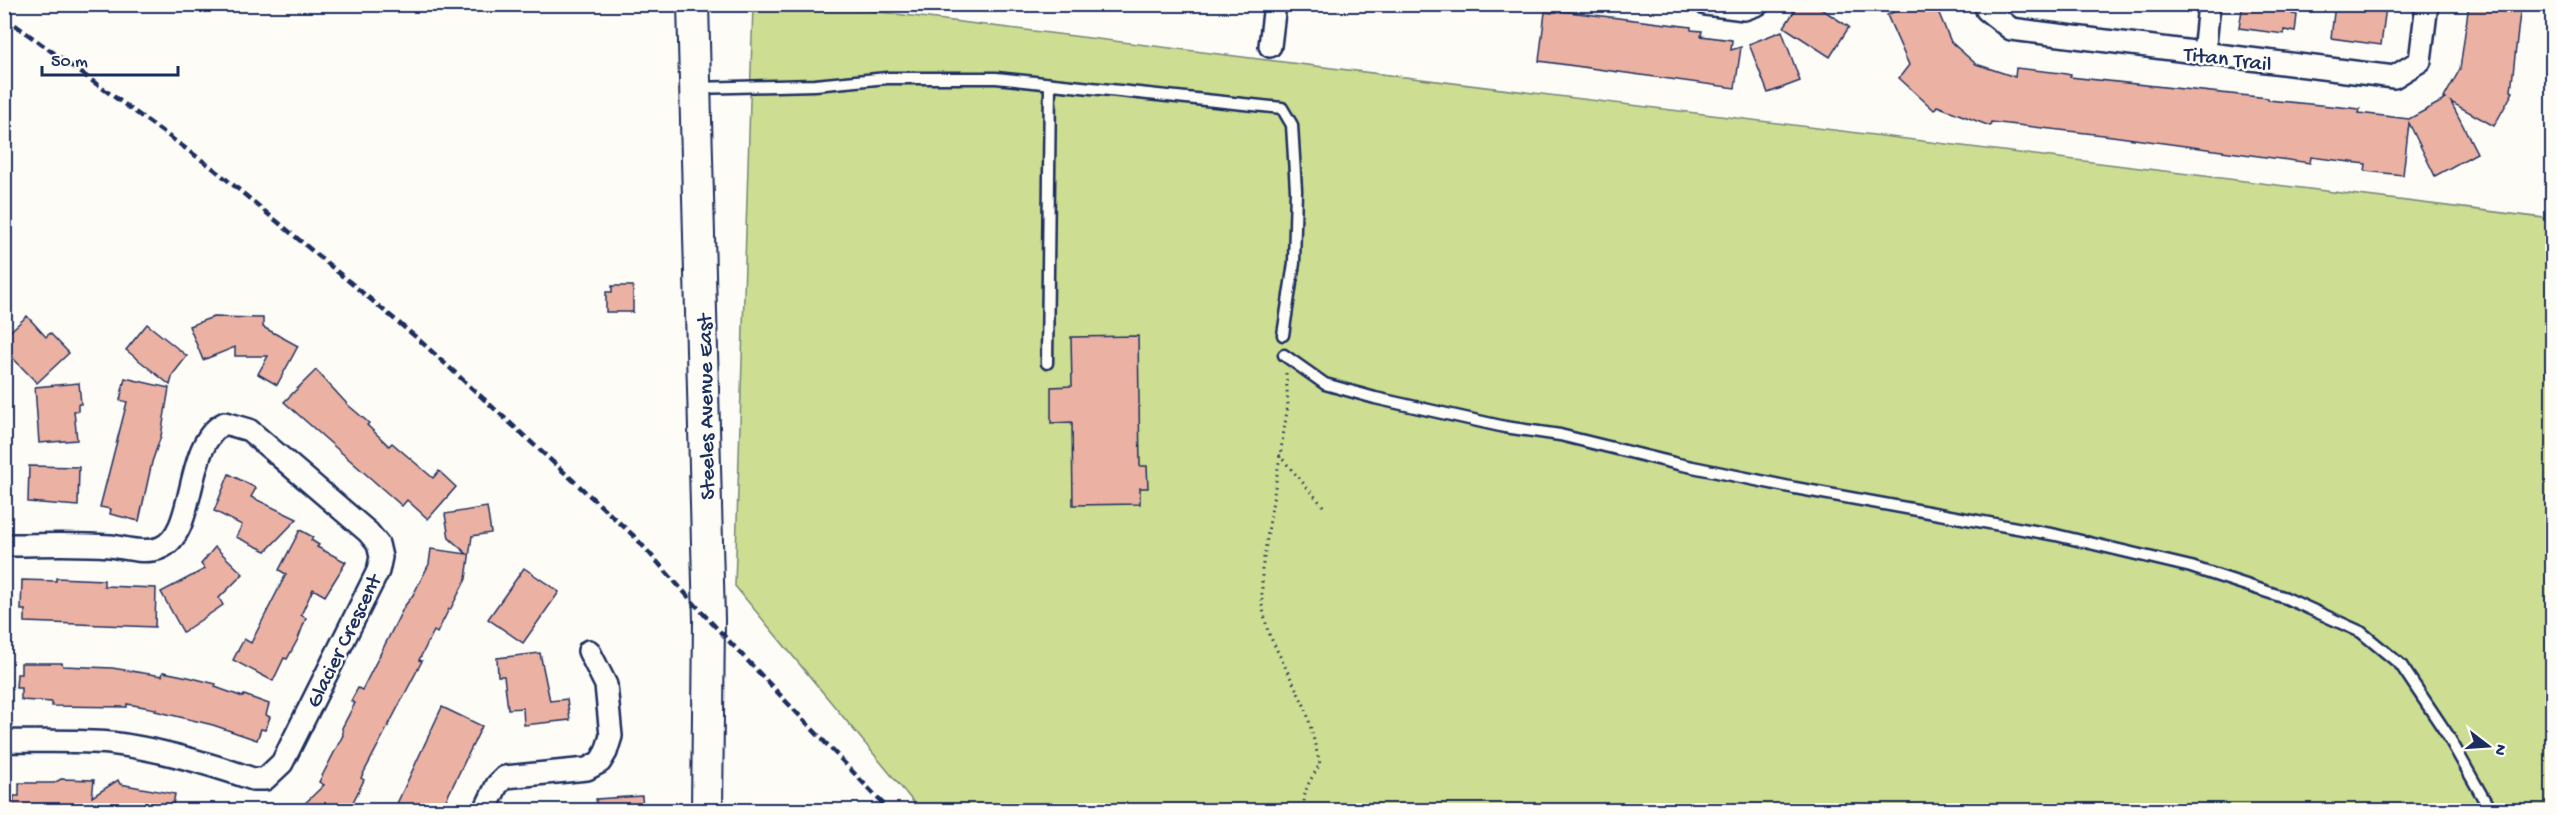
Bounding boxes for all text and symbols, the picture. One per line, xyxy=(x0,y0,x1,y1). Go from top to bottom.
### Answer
scale bar xyxy=(42,39,178,77)
street label: Titan Trail xyxy=(2180,42,2273,79)
text: 50 m xyxy=(51,52,88,73)
street label: Steeles Avenue East xyxy=(693,312,723,500)
street label: Glacier Crescent xyxy=(302,569,390,713)
north arrow xyxy=(2458,716,2518,776)
text: N xyxy=(2488,742,2510,758)

